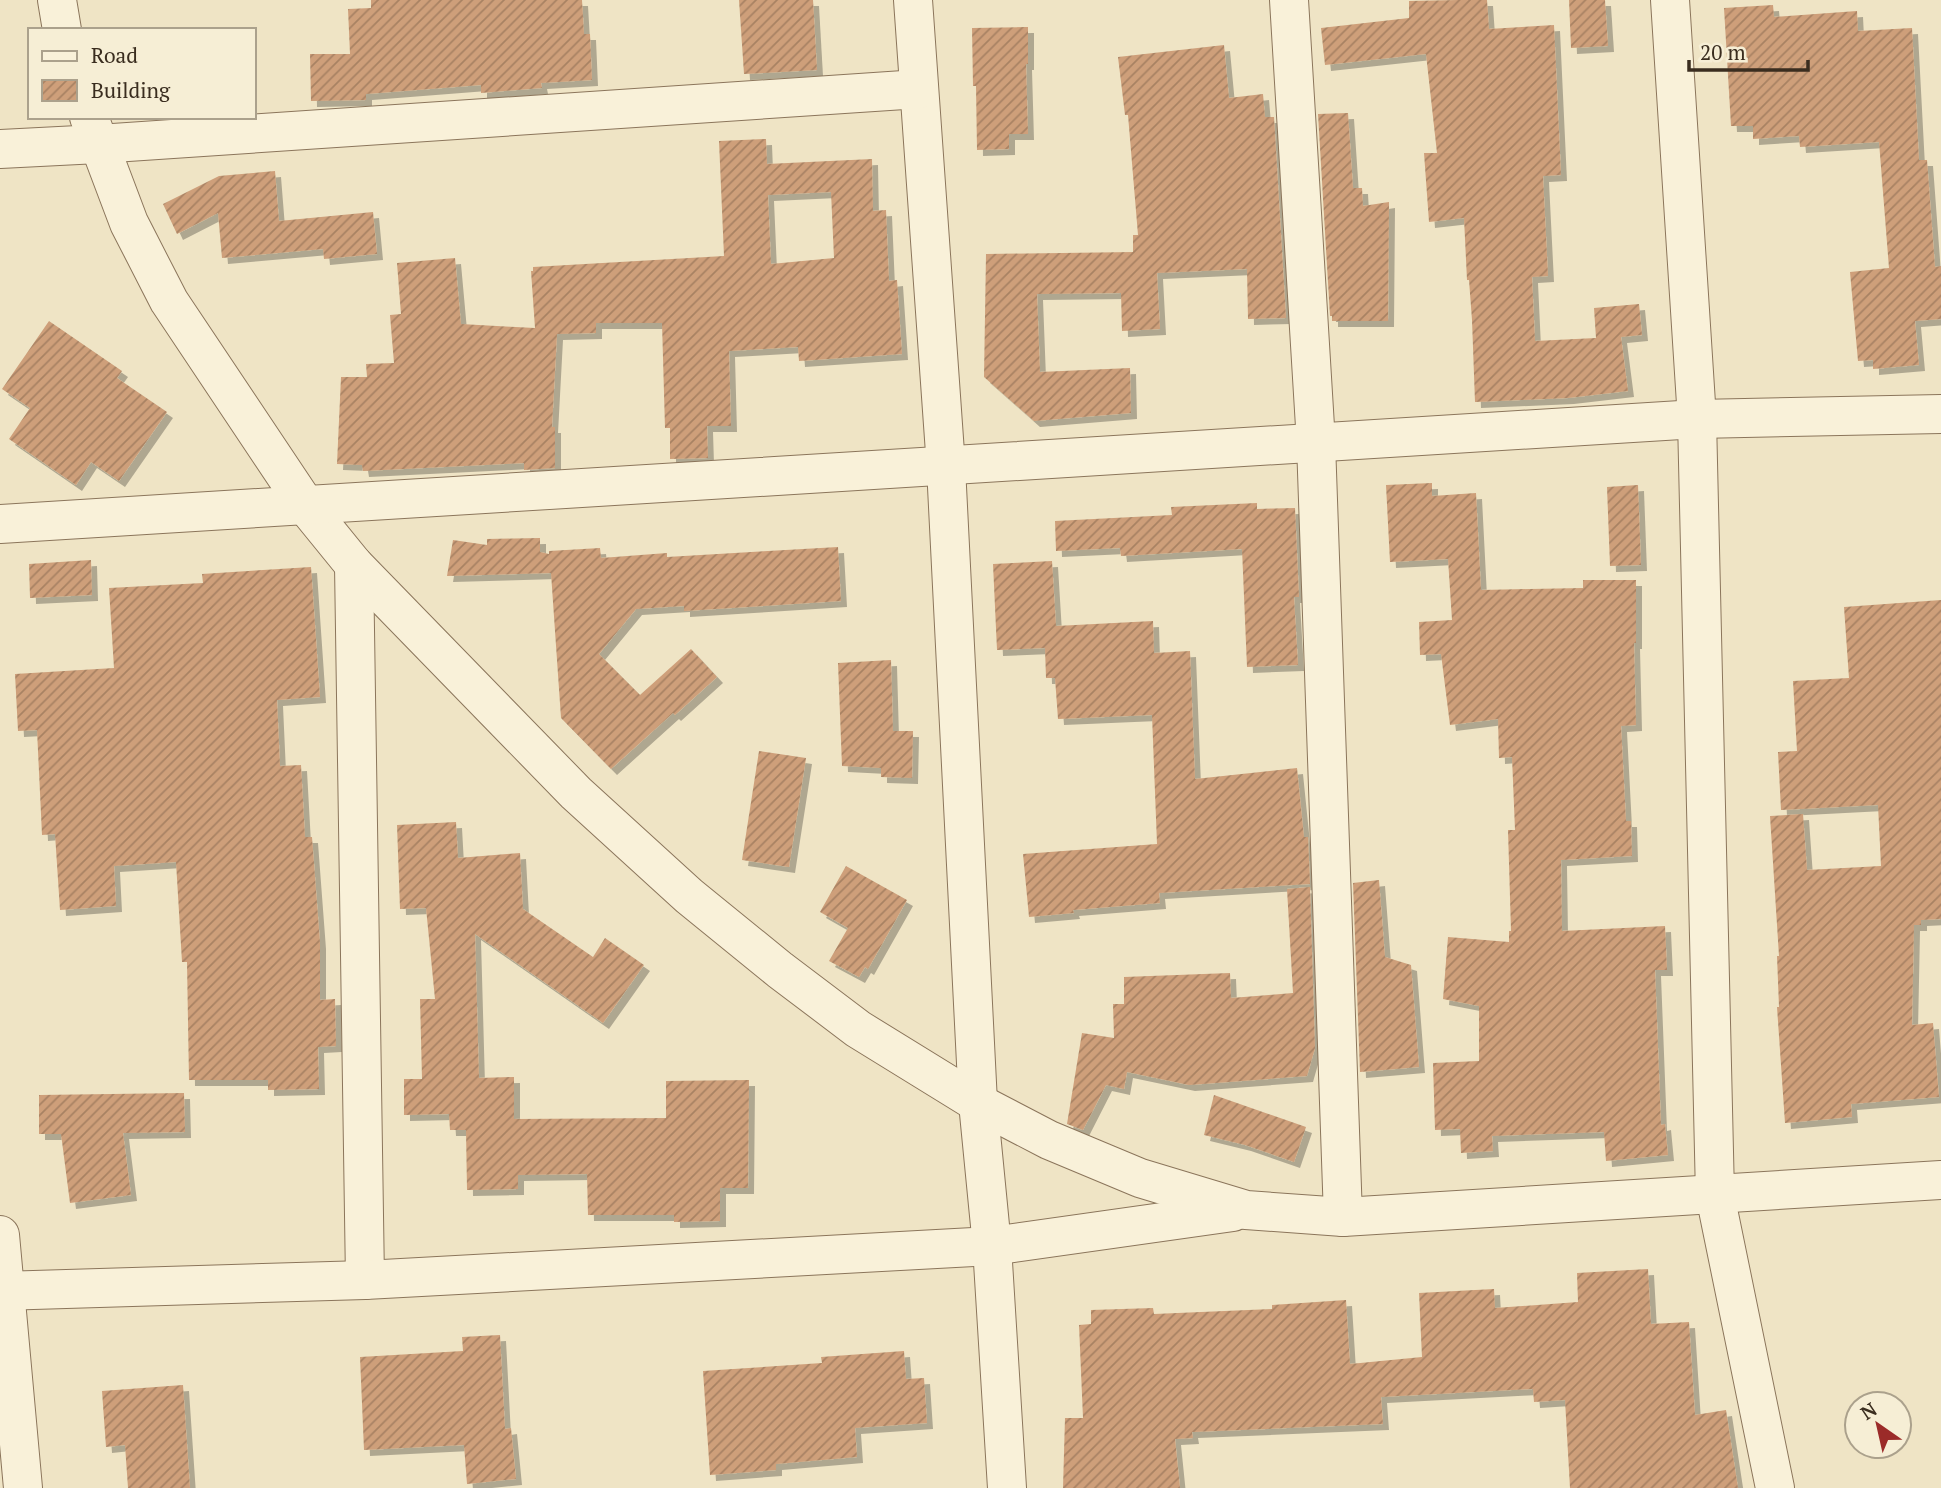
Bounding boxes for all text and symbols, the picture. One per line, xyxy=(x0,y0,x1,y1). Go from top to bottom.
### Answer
legend xyxy=(28,28,256,119)
scale bar xyxy=(1689,28,1808,72)
text: 20 m xyxy=(1700,38,1746,66)
text: Road xyxy=(91,41,138,69)
text: Building xyxy=(91,76,171,104)
north arrow xyxy=(1843,1390,1913,1460)
text: N xyxy=(1855,1396,1882,1425)

